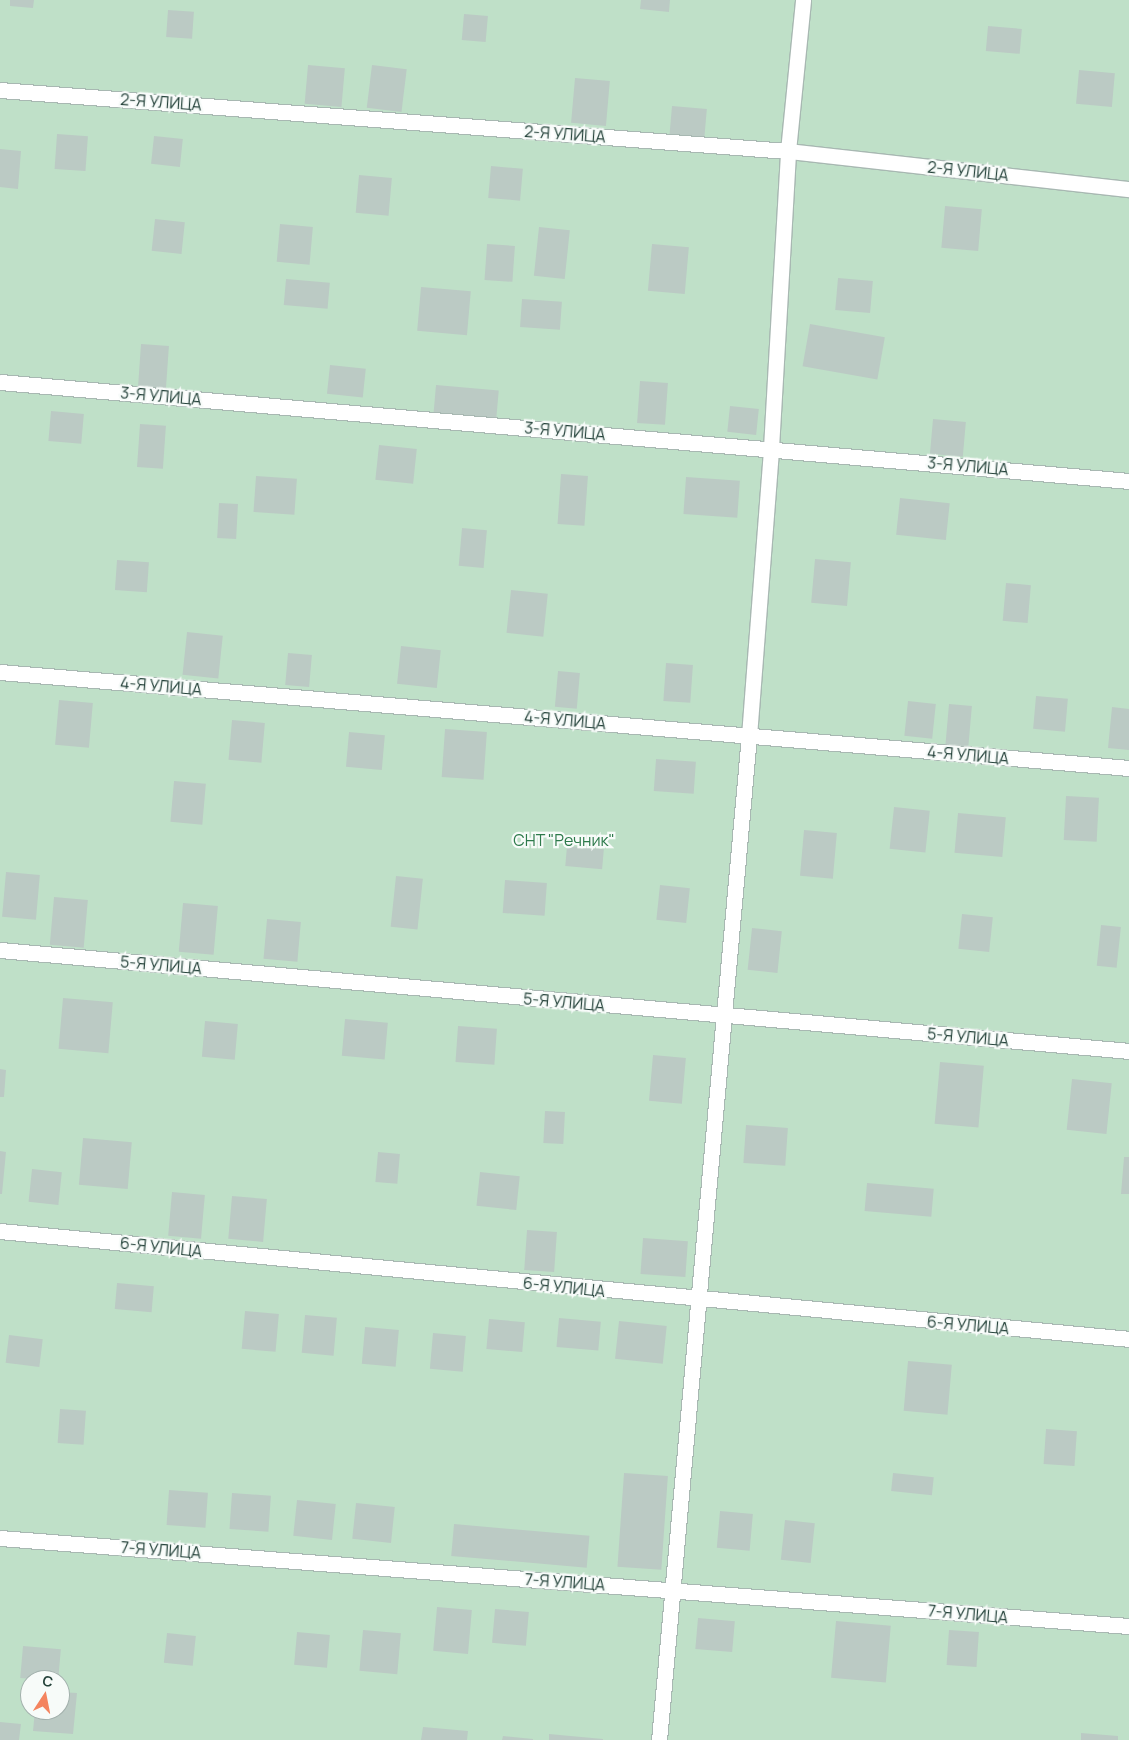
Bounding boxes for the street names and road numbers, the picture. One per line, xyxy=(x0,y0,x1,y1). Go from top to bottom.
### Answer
street label: 2-Я УЛИЦА xyxy=(120,90,202,114)
street label: 2-Я УЛИЦА xyxy=(524,122,606,146)
street label: 2-Я УЛИЦА xyxy=(926,157,1010,185)
street label: 3-Я УЛИЦА xyxy=(120,383,202,409)
street label: 3-Я УЛИЦА xyxy=(524,418,606,444)
street label: 3-Я УЛИЦА xyxy=(927,453,1009,479)
street label: 4-Я УЛИЦА xyxy=(119,673,203,699)
street label: 4-Я УЛИЦА xyxy=(523,707,607,733)
street label: 4-Я УЛИЦА xyxy=(926,742,1010,768)
street label: 5-Я УЛИЦА xyxy=(119,952,203,978)
street label: 5-Я УЛИЦА xyxy=(522,989,606,1015)
street label: 5-Я УЛИЦА xyxy=(926,1024,1010,1050)
street label: 6-Я УЛИЦА xyxy=(119,1233,203,1261)
street label: 6-Я УЛИЦА xyxy=(522,1273,606,1301)
street label: 6-Я УЛИЦА xyxy=(926,1312,1010,1338)
street label: 7-Я УЛИЦА xyxy=(120,1538,202,1562)
street label: 7-Я УЛИЦА xyxy=(524,1570,606,1594)
street label: 7-Я УЛИЦА xyxy=(927,1601,1009,1627)

